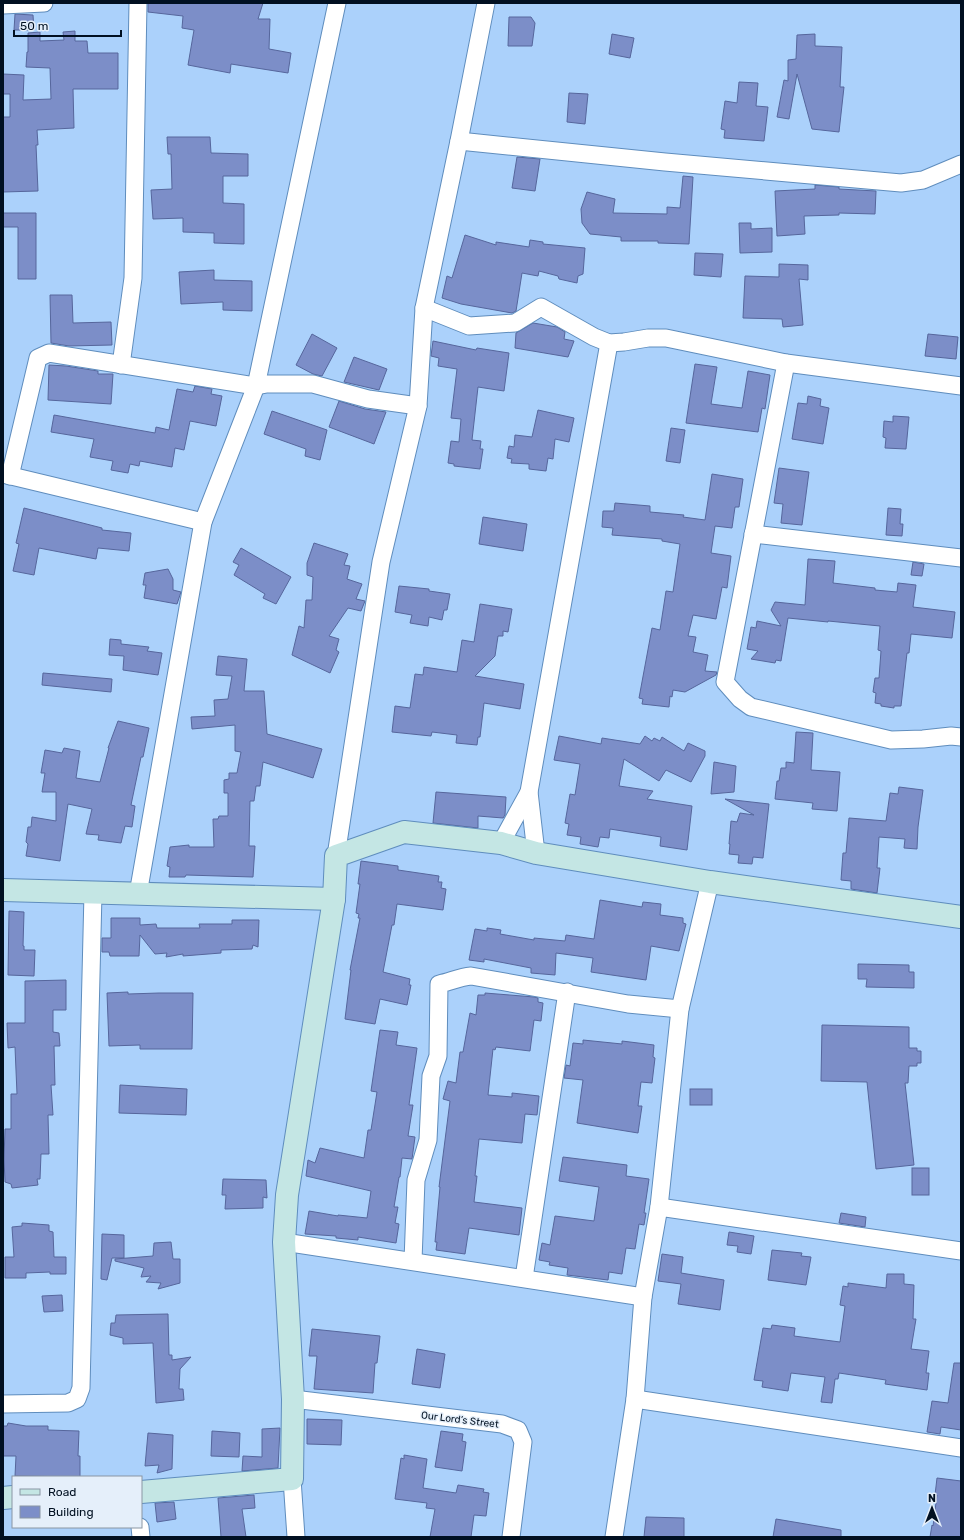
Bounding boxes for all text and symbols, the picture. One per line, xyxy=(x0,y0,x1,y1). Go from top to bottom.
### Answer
scale bar xyxy=(14,12,121,38)
text: 50 m xyxy=(20,19,48,33)
street label: Our Lord’s Street xyxy=(420,1409,499,1431)
legend xyxy=(12,1476,142,1528)
text: Road xyxy=(48,1485,76,1499)
north arrow xyxy=(912,1488,952,1528)
text: N xyxy=(928,1492,936,1505)
text: Building xyxy=(48,1505,94,1519)

